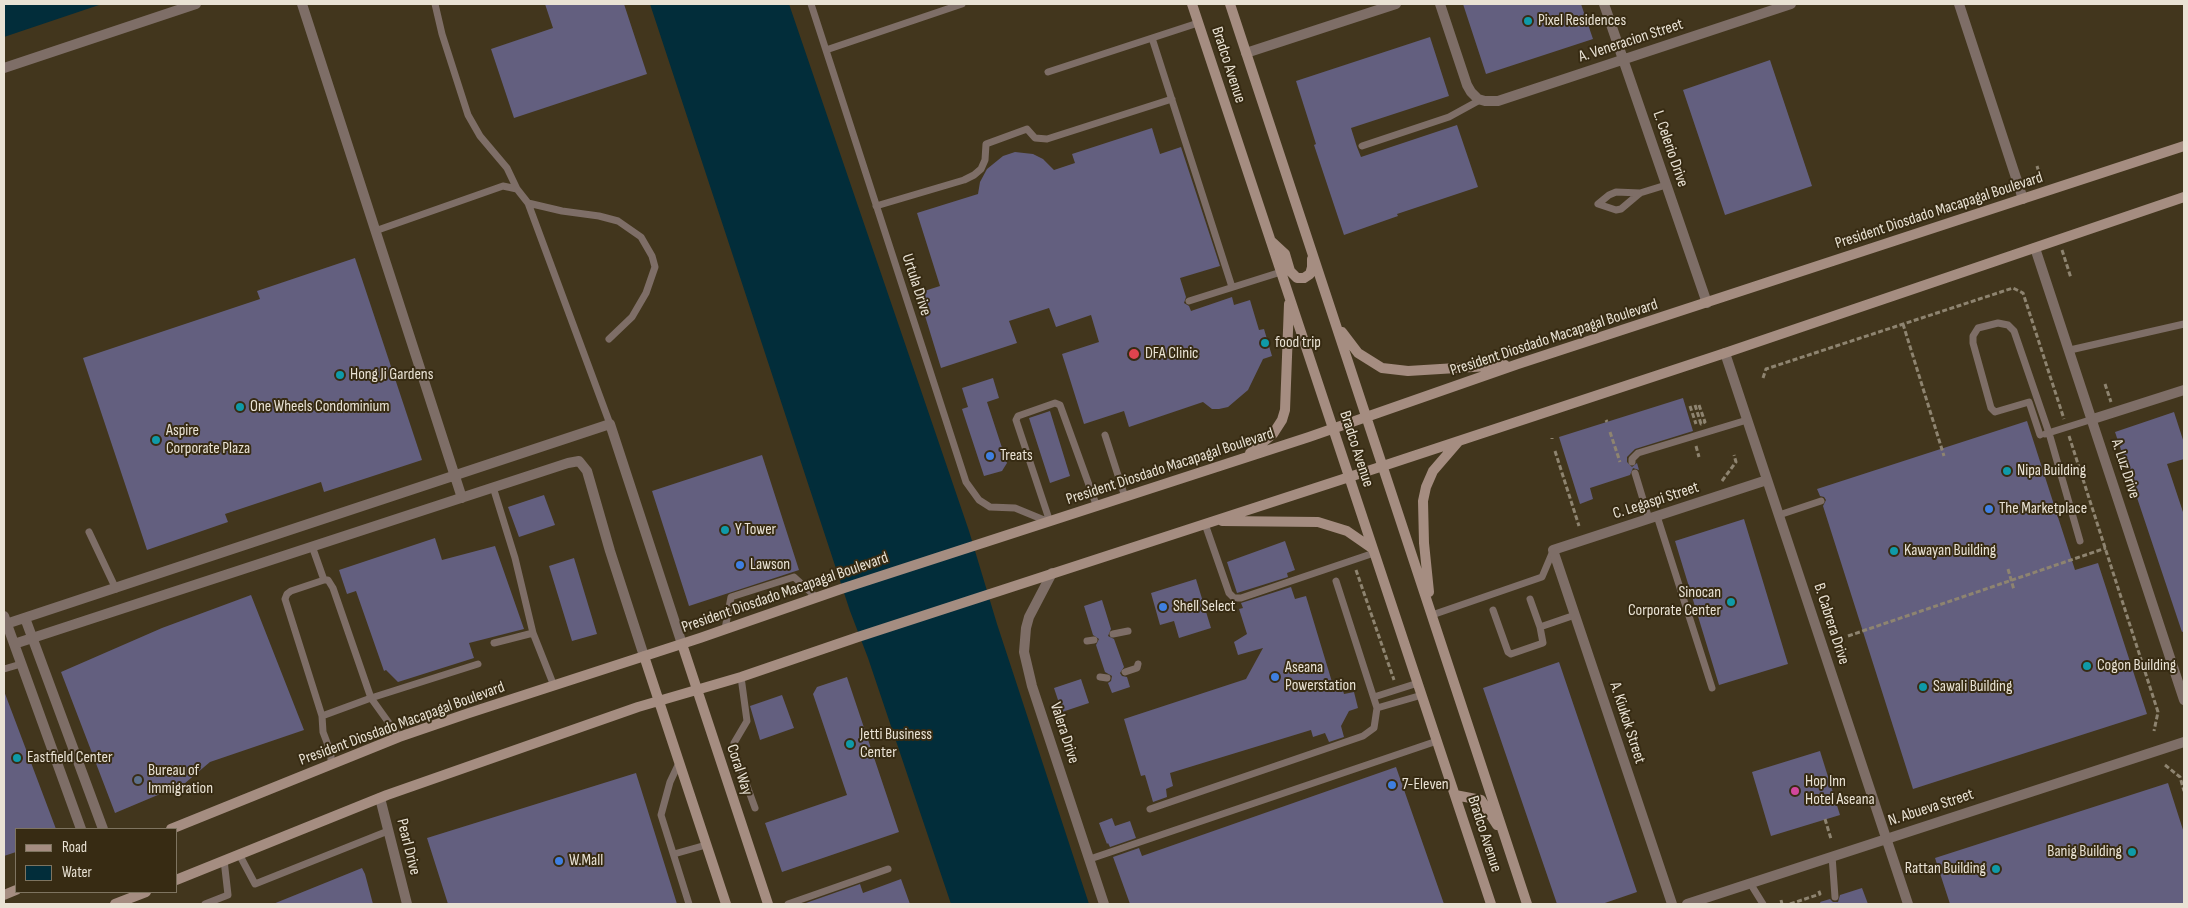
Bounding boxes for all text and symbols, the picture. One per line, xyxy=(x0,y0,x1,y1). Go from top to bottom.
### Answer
place label: Pixel Residences xyxy=(1538,11,1626,31)
marker: Pixel Residences xyxy=(1522,15,1534,27)
street label: A. Veneracion Street xyxy=(1576,15,1686,67)
street label: Bradco Avenue xyxy=(1207,25,1249,105)
street label: L. Celerio Drive xyxy=(1648,108,1692,190)
street label: President Diosdado Macapagal Boulevard xyxy=(1833,168,2045,254)
street label: Urtula Drive xyxy=(897,252,935,318)
street label: President Diosdado Macapagal Boulevard xyxy=(1448,295,1660,381)
place label: food trip xyxy=(1275,333,1321,353)
marker: food trip xyxy=(1259,337,1271,349)
place label: DFA Clinic xyxy=(1145,344,1199,364)
marker: DFA Clinic xyxy=(1127,347,1141,361)
place label: Hong Ji Gardens xyxy=(350,365,433,385)
marker: Hong Ji Gardens xyxy=(334,369,346,381)
place label: One Wheels Condominium xyxy=(250,397,390,417)
marker: One Wheels Condominium xyxy=(234,401,246,413)
street label: Bradco Avenue xyxy=(1335,409,1377,489)
place label: Aspire Corporate Plaza xyxy=(166,421,250,459)
street label: President Diosdado Macapagal Boulevard xyxy=(1064,424,1276,510)
marker: Aspire Corporate Plaza xyxy=(150,434,162,446)
street label: A. Luz Drive xyxy=(2106,437,2144,501)
place label: Treats xyxy=(1000,446,1033,466)
marker: Treats xyxy=(984,450,996,462)
place label: Nipa Building xyxy=(2017,461,2086,481)
marker: Nipa Building xyxy=(2001,465,2013,477)
street label: C. Legaspi Street xyxy=(1611,478,1701,524)
place label: The Marketplace xyxy=(1999,499,2087,519)
marker: The Marketplace xyxy=(1983,503,1995,515)
place label: Y Tower xyxy=(735,520,776,540)
marker: Y Tower xyxy=(719,524,731,536)
place label: Kawayan Building xyxy=(1904,541,1996,561)
marker: Kawayan Building xyxy=(1888,545,1900,557)
street label: President Diosdado Macapagal Boulevard xyxy=(679,549,891,637)
place label: Lawson xyxy=(750,555,790,575)
marker: Lawson xyxy=(734,559,746,571)
street label: B. Cabrera Drive xyxy=(1809,581,1853,667)
place label: Sinocan Corporate Center xyxy=(1628,583,1721,621)
marker: Sinocan Corporate Center xyxy=(1725,596,1737,608)
place label: Shell Select xyxy=(1173,597,1235,617)
marker: Shell Select xyxy=(1157,601,1169,613)
place label: Cogon Building xyxy=(2097,656,2176,676)
place label: Aseana Powerstation xyxy=(1285,658,1356,696)
marker: Cogon Building xyxy=(2081,660,2093,672)
marker: Aseana Powerstation xyxy=(1269,671,1281,683)
place label: Sawali Building xyxy=(1933,677,2012,697)
street label: President Diosdado Macapagal Boulevard xyxy=(297,678,507,770)
street label: A. Kiukok Street xyxy=(1605,680,1649,766)
marker: Sawali Building xyxy=(1917,681,1929,693)
street label: Valera Drive xyxy=(1045,700,1083,766)
place label: Jetti Business Center xyxy=(860,725,932,763)
marker: Jetti Business Center xyxy=(844,738,856,750)
street label: Coral Way xyxy=(722,742,756,798)
place label: Eastfield Center xyxy=(27,748,113,768)
marker: Eastfield Center xyxy=(11,752,23,764)
place label: Bureau of Immigration xyxy=(148,761,213,799)
place label: Hop Inn Hotel Aseana xyxy=(1805,772,1875,810)
marker: Bureau of Immigration xyxy=(132,774,144,786)
place label: 7-Eleven xyxy=(1402,775,1449,795)
marker: 7-Eleven xyxy=(1386,779,1398,791)
marker: Hop Inn Hotel Aseana xyxy=(1789,785,1801,797)
street label: N. Abueva Street xyxy=(1886,785,1976,831)
street label: Bradco Avenue xyxy=(1463,794,1505,874)
street label: Pearl Drive xyxy=(392,817,424,877)
legend xyxy=(15,828,178,893)
text: Road xyxy=(62,838,87,857)
place label: Banig Building xyxy=(2047,842,2122,862)
marker: Banig Building xyxy=(2126,846,2138,858)
place label: W.Mall xyxy=(569,851,603,871)
marker: W.Mall xyxy=(553,855,565,867)
place label: Rattan Building xyxy=(1905,859,1986,879)
text: Water xyxy=(62,863,92,882)
marker: Rattan Building xyxy=(1990,863,2002,875)

